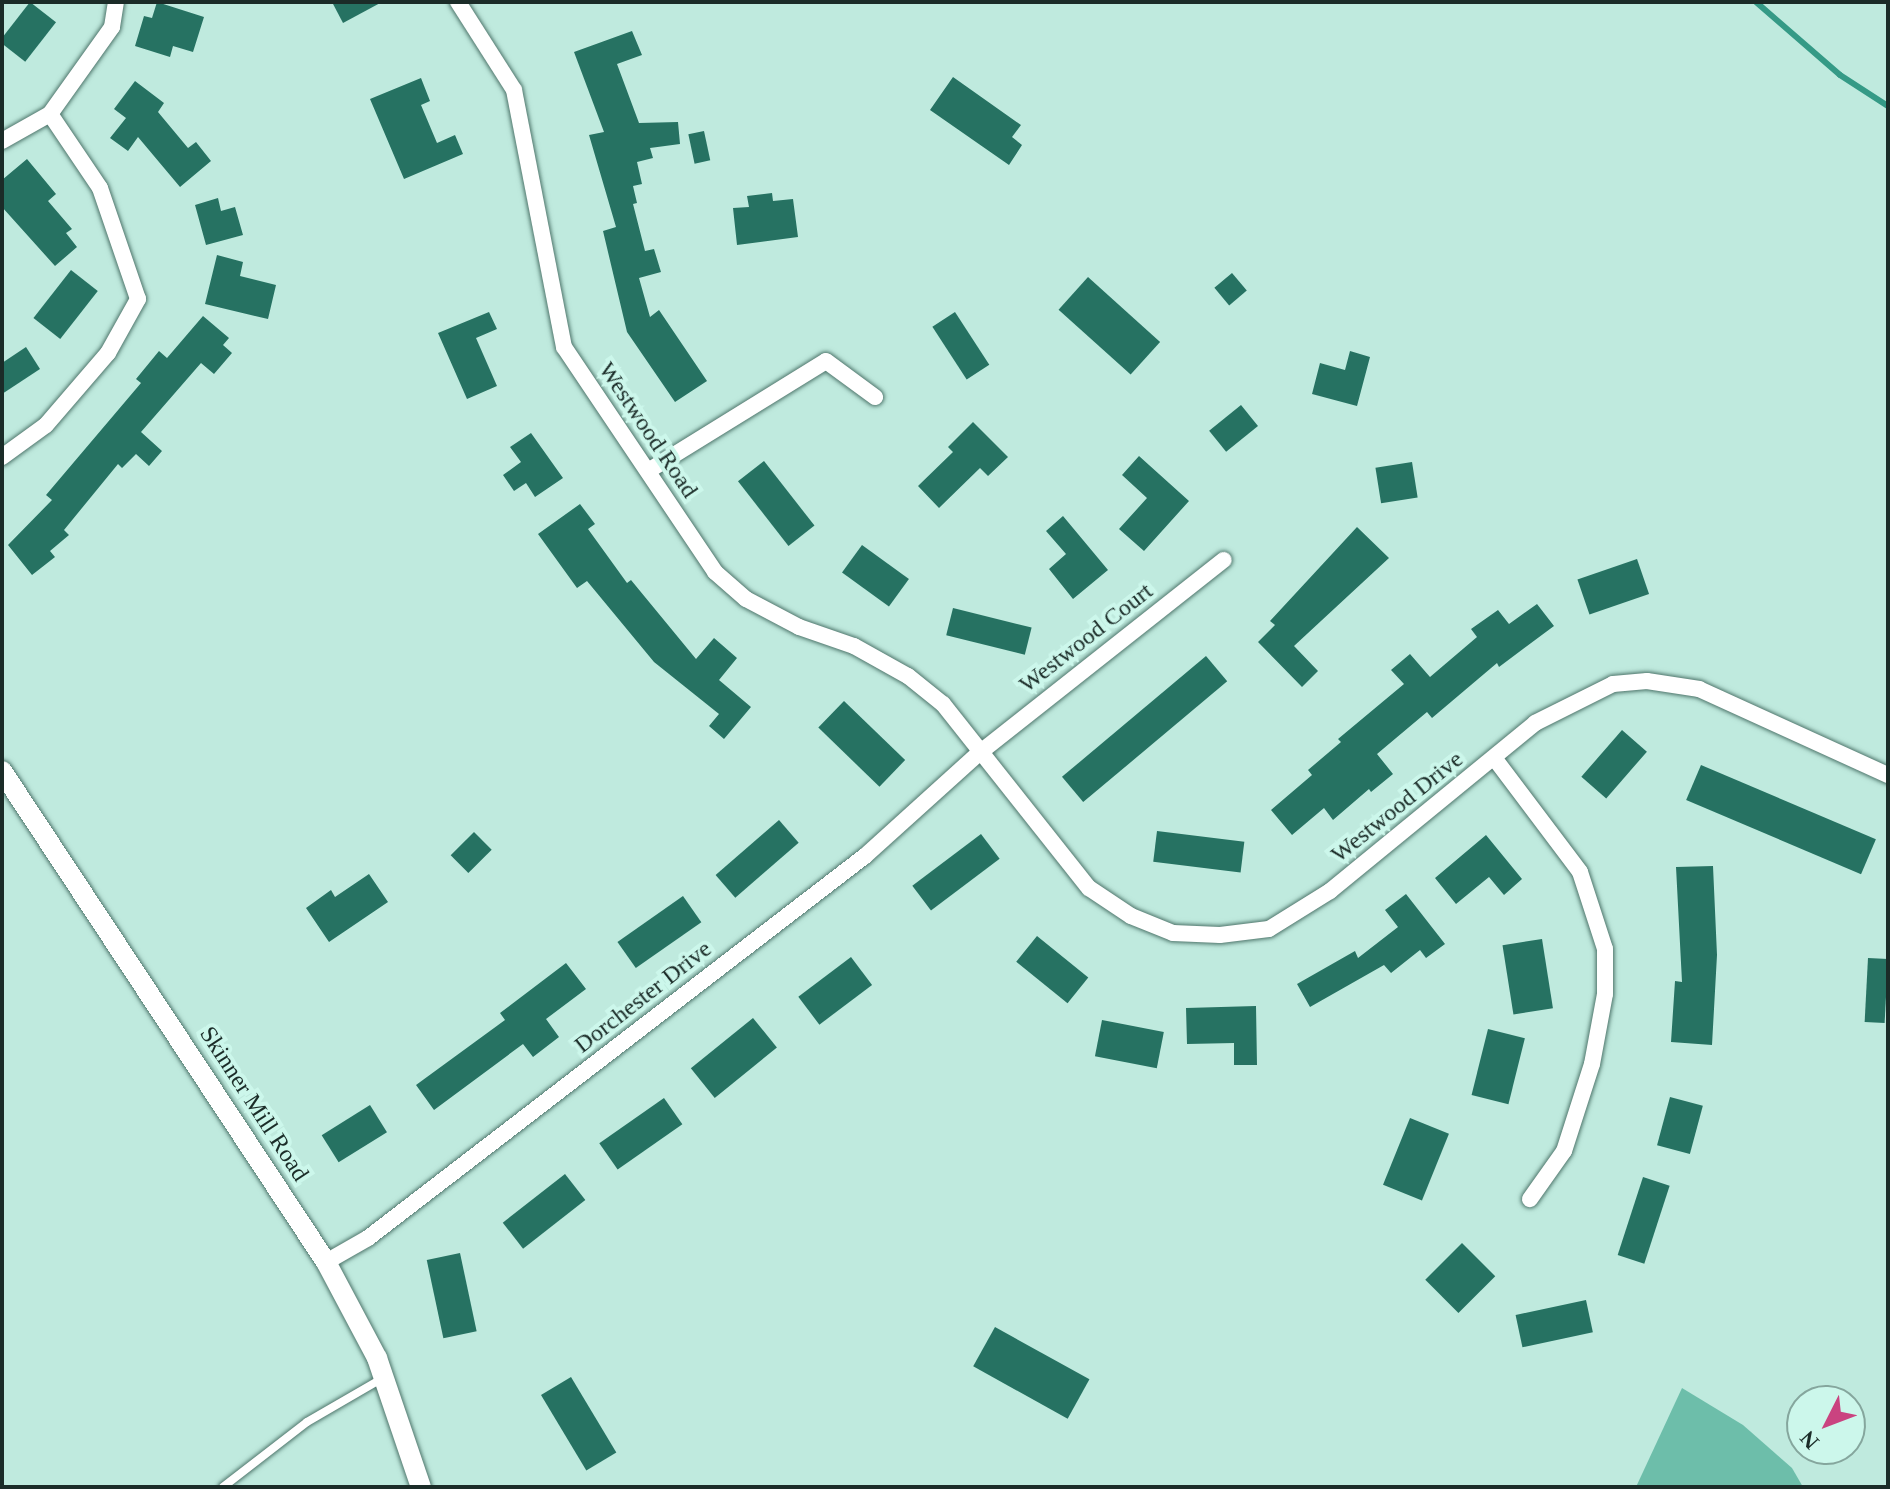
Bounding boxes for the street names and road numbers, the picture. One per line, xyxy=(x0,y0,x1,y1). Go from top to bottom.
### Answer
street label: Westwood Road xyxy=(592,357,704,503)
street label: Westwood Court xyxy=(1014,577,1158,699)
street label: Westwood Drive xyxy=(1325,745,1469,869)
street label: Dorchester Drive xyxy=(569,935,717,1059)
street label: Skinner Mill Road xyxy=(193,1021,315,1187)

